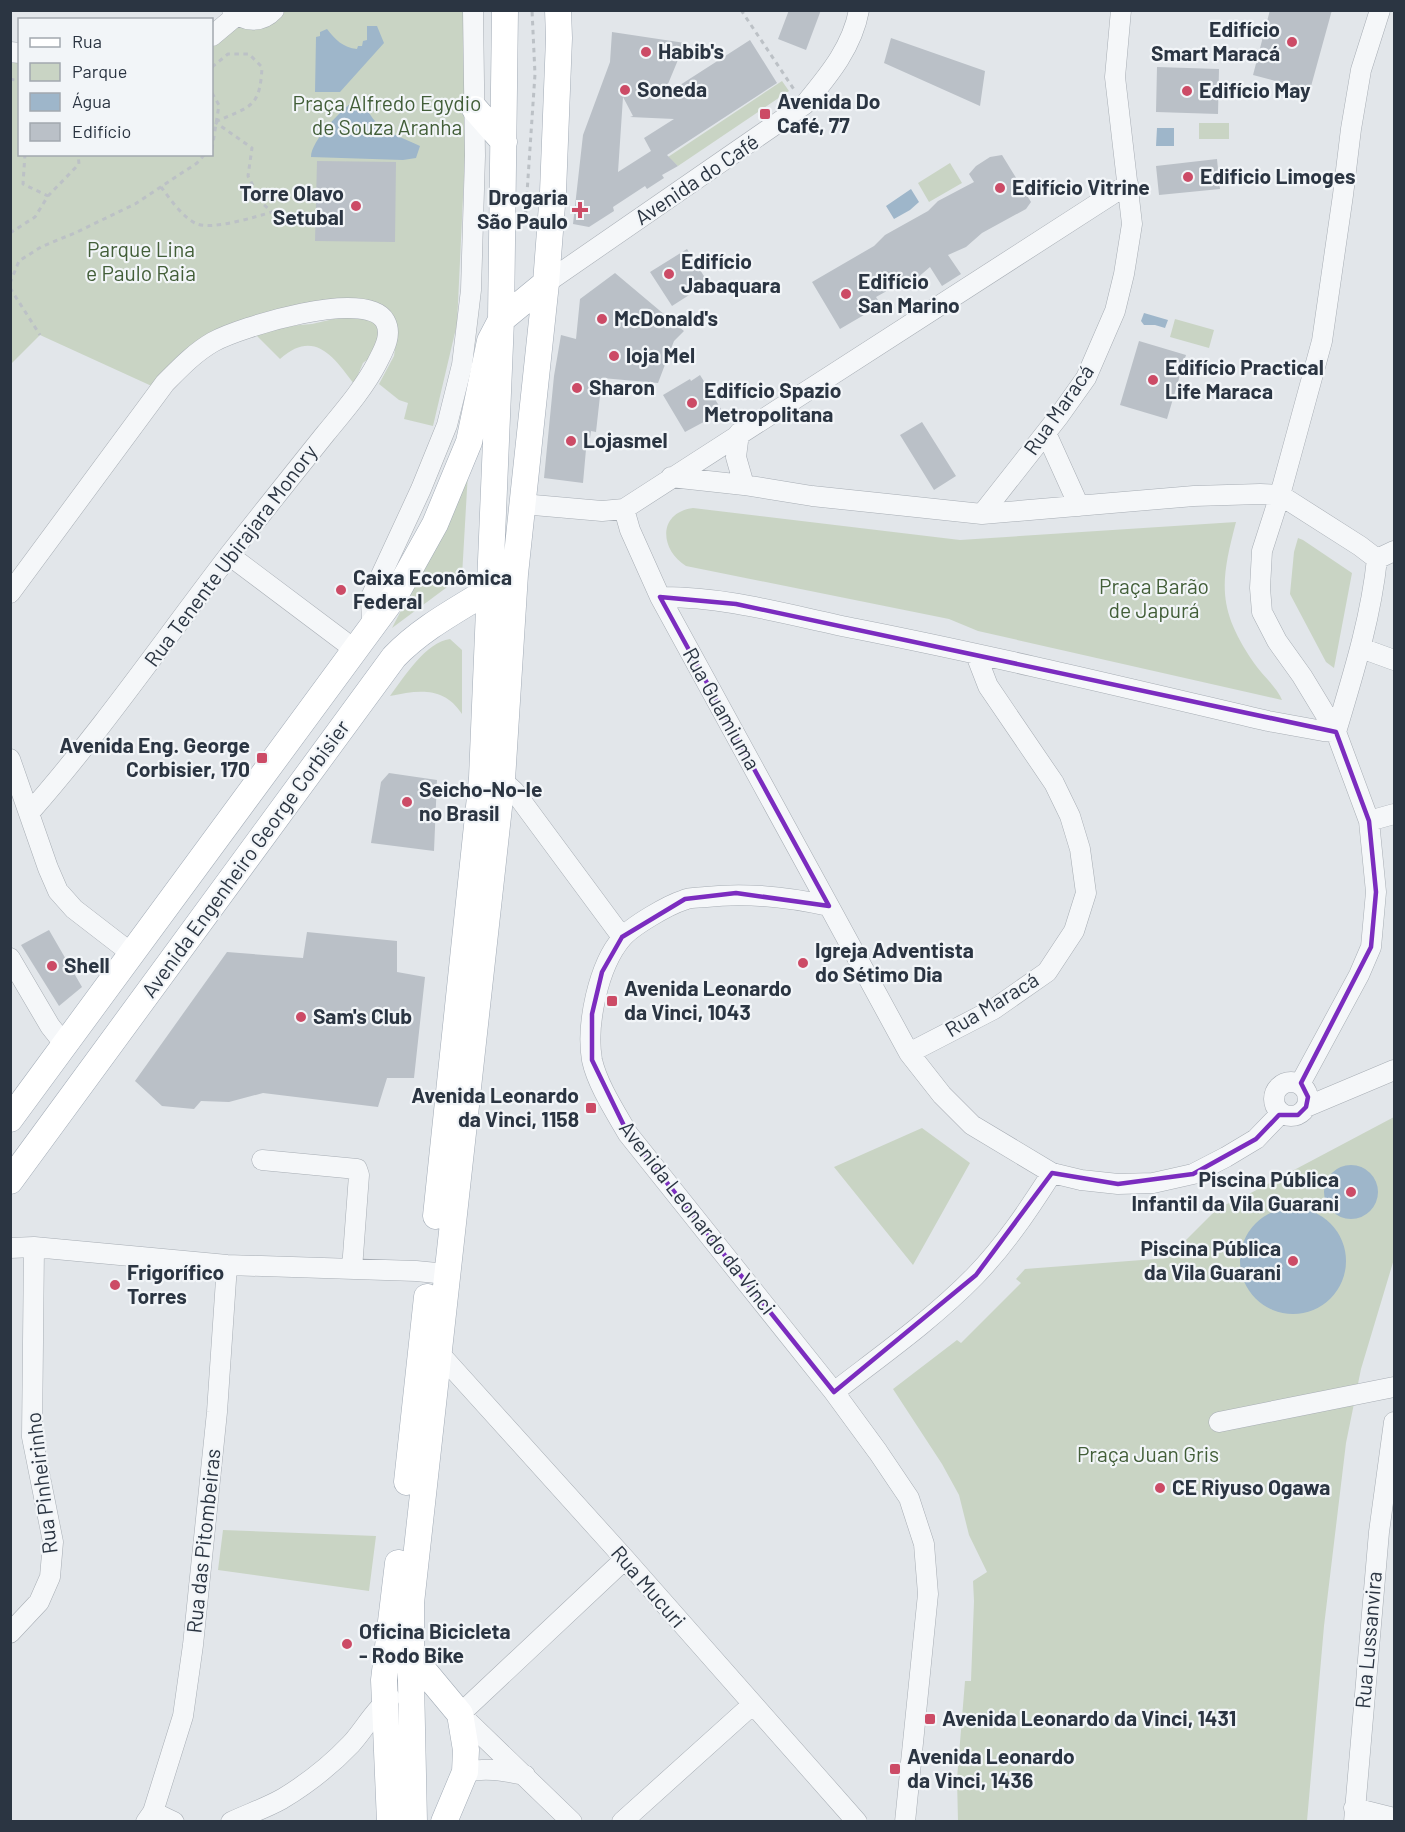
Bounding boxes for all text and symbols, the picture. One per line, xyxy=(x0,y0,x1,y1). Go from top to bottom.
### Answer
place label: Edifício Smart Maracá xyxy=(1151,16,1280,65)
legend xyxy=(18,18,213,156)
text: Rua xyxy=(72,30,102,52)
marker: Edifício Smart Maracá xyxy=(1285,35,1299,49)
place label: Habib's xyxy=(658,38,724,63)
marker: Habib's xyxy=(639,45,653,59)
text: Parque xyxy=(72,60,127,82)
place label: Soneda xyxy=(637,76,707,101)
place label: Edifício May xyxy=(1199,77,1311,102)
marker: Soneda xyxy=(618,83,632,97)
marker: Edifício May xyxy=(1180,84,1194,98)
place label: Avenida Do Café, 77 xyxy=(777,88,880,137)
text: Água xyxy=(72,90,111,112)
park label: Praça Alfredo Egydio de Souza Aranha xyxy=(292,90,482,139)
marker: Avenida Do Café, 77 xyxy=(758,107,772,121)
text: Edifício xyxy=(72,120,131,142)
street label: Avenida do Café xyxy=(629,128,763,229)
place label: Edificio Limoges xyxy=(1200,163,1356,188)
marker: Edificio Limoges xyxy=(1181,170,1195,184)
place label: Edifício Vitrine xyxy=(1012,174,1150,199)
place label: Torre Olavo Setubal xyxy=(239,180,344,229)
marker: Edifício Vitrine xyxy=(993,181,1007,195)
place label: Drogaria São Paulo xyxy=(477,184,568,233)
marker: Torre Olavo Setubal xyxy=(349,199,363,213)
marker: Drogaria São Paulo xyxy=(573,203,587,217)
park label: Parque Lina e Paulo Raia xyxy=(86,236,196,285)
place label: Edifício Jabaquara xyxy=(681,248,781,297)
marker: Edifício Jabaquara xyxy=(662,267,676,281)
place label: Edifício San Marino xyxy=(858,268,960,317)
marker: Edifício San Marino xyxy=(839,287,853,301)
place label: McDonald's xyxy=(614,305,718,330)
marker: McDonald's xyxy=(595,312,609,326)
place label: loja Mel xyxy=(626,342,695,367)
marker: loja Mel xyxy=(607,349,621,363)
place label: Edifício Practical Life Maraca xyxy=(1165,354,1324,403)
street label: Rua Maracá xyxy=(1017,359,1098,459)
marker: Edifício Practical Life Maraca xyxy=(1146,373,1160,387)
place label: Sharon xyxy=(589,374,655,399)
place label: Edifício Spazio Metropolitana xyxy=(704,377,841,426)
marker: Sharon xyxy=(570,381,584,395)
marker: Edifício Spazio Metropolitana xyxy=(685,396,699,410)
place label: Lojasmel xyxy=(583,427,668,452)
marker: Lojasmel xyxy=(564,434,578,448)
street label: Rua Tenente Ubirajara Monory xyxy=(138,439,322,671)
place label: Caixa Econômica Federal xyxy=(353,564,512,613)
park label: Praça Barão de Japurá xyxy=(1099,573,1209,622)
marker: Caixa Econômica Federal xyxy=(334,583,348,597)
street label: Rua Guamiuma xyxy=(678,643,766,774)
street label: Avenida Engenheiro George Corbisier xyxy=(136,714,354,1002)
place label: Avenida Eng. George Corbisier, 170 xyxy=(59,732,250,781)
marker: Avenida Eng. George Corbisier, 170 xyxy=(255,751,269,765)
place label: Seicho-No-Ie no Brasil xyxy=(419,776,543,825)
marker: Seicho-No-Ie no Brasil xyxy=(400,795,414,809)
place label: Igreja Adventista do Sétimo Dia xyxy=(815,937,974,986)
place label: Shell xyxy=(64,952,110,977)
marker: Igreja Adventista do Sétimo Dia xyxy=(796,956,810,970)
marker: Shell xyxy=(45,959,59,973)
street label: Rua Maracá xyxy=(940,966,1043,1041)
place label: Avenida Leonardo da Vinci, 1043 xyxy=(624,975,792,1024)
marker: Avenida Leonardo da Vinci, 1043 xyxy=(605,994,619,1008)
place label: Sam's Club xyxy=(313,1003,412,1028)
marker: Sam's Club xyxy=(294,1010,308,1024)
place label: Avenida Leonardo da Vinci, 1158 xyxy=(411,1082,579,1131)
marker: Avenida Leonardo da Vinci, 1158 xyxy=(584,1101,598,1115)
street label: Avenida Leonardo da Vinci xyxy=(615,1115,782,1319)
place label: Piscina Pública Infantil da Vila Guarani xyxy=(1132,1166,1339,1215)
marker: Piscina Pública Infantil da Vila Guarani xyxy=(1344,1185,1358,1199)
place label: Piscina Pública da Vila Guarani xyxy=(1140,1235,1281,1284)
marker: Piscina Pública da Vila Guarani xyxy=(1286,1254,1300,1268)
place label: Frigorífico Torres xyxy=(127,1259,224,1308)
marker: Frigorífico Torres xyxy=(108,1278,122,1292)
street label: Rua Pinheirinho xyxy=(19,1411,62,1556)
park label: Praça Juan Gris xyxy=(1077,1441,1219,1466)
street label: Rua das Pitombeiras xyxy=(180,1447,225,1635)
place label: CE Riyuso Ogawa xyxy=(1172,1474,1330,1499)
marker: CE Riyuso Ogawa xyxy=(1153,1481,1167,1495)
street label: Rua Mucuri xyxy=(607,1540,692,1632)
street label: Rua Lussanvira xyxy=(1349,1570,1386,1710)
place label: Oficina Bicicleta - Rodo Bike xyxy=(359,1618,511,1667)
marker: Oficina Bicicleta - Rodo Bike xyxy=(340,1637,354,1651)
place label: Avenida Leonardo da Vinci, 1431 xyxy=(942,1705,1236,1730)
marker: Avenida Leonardo da Vinci, 1431 xyxy=(923,1712,937,1726)
place label: Avenida Leonardo da Vinci, 1436 xyxy=(907,1743,1075,1792)
marker: Avenida Leonardo da Vinci, 1436 xyxy=(888,1762,902,1776)

